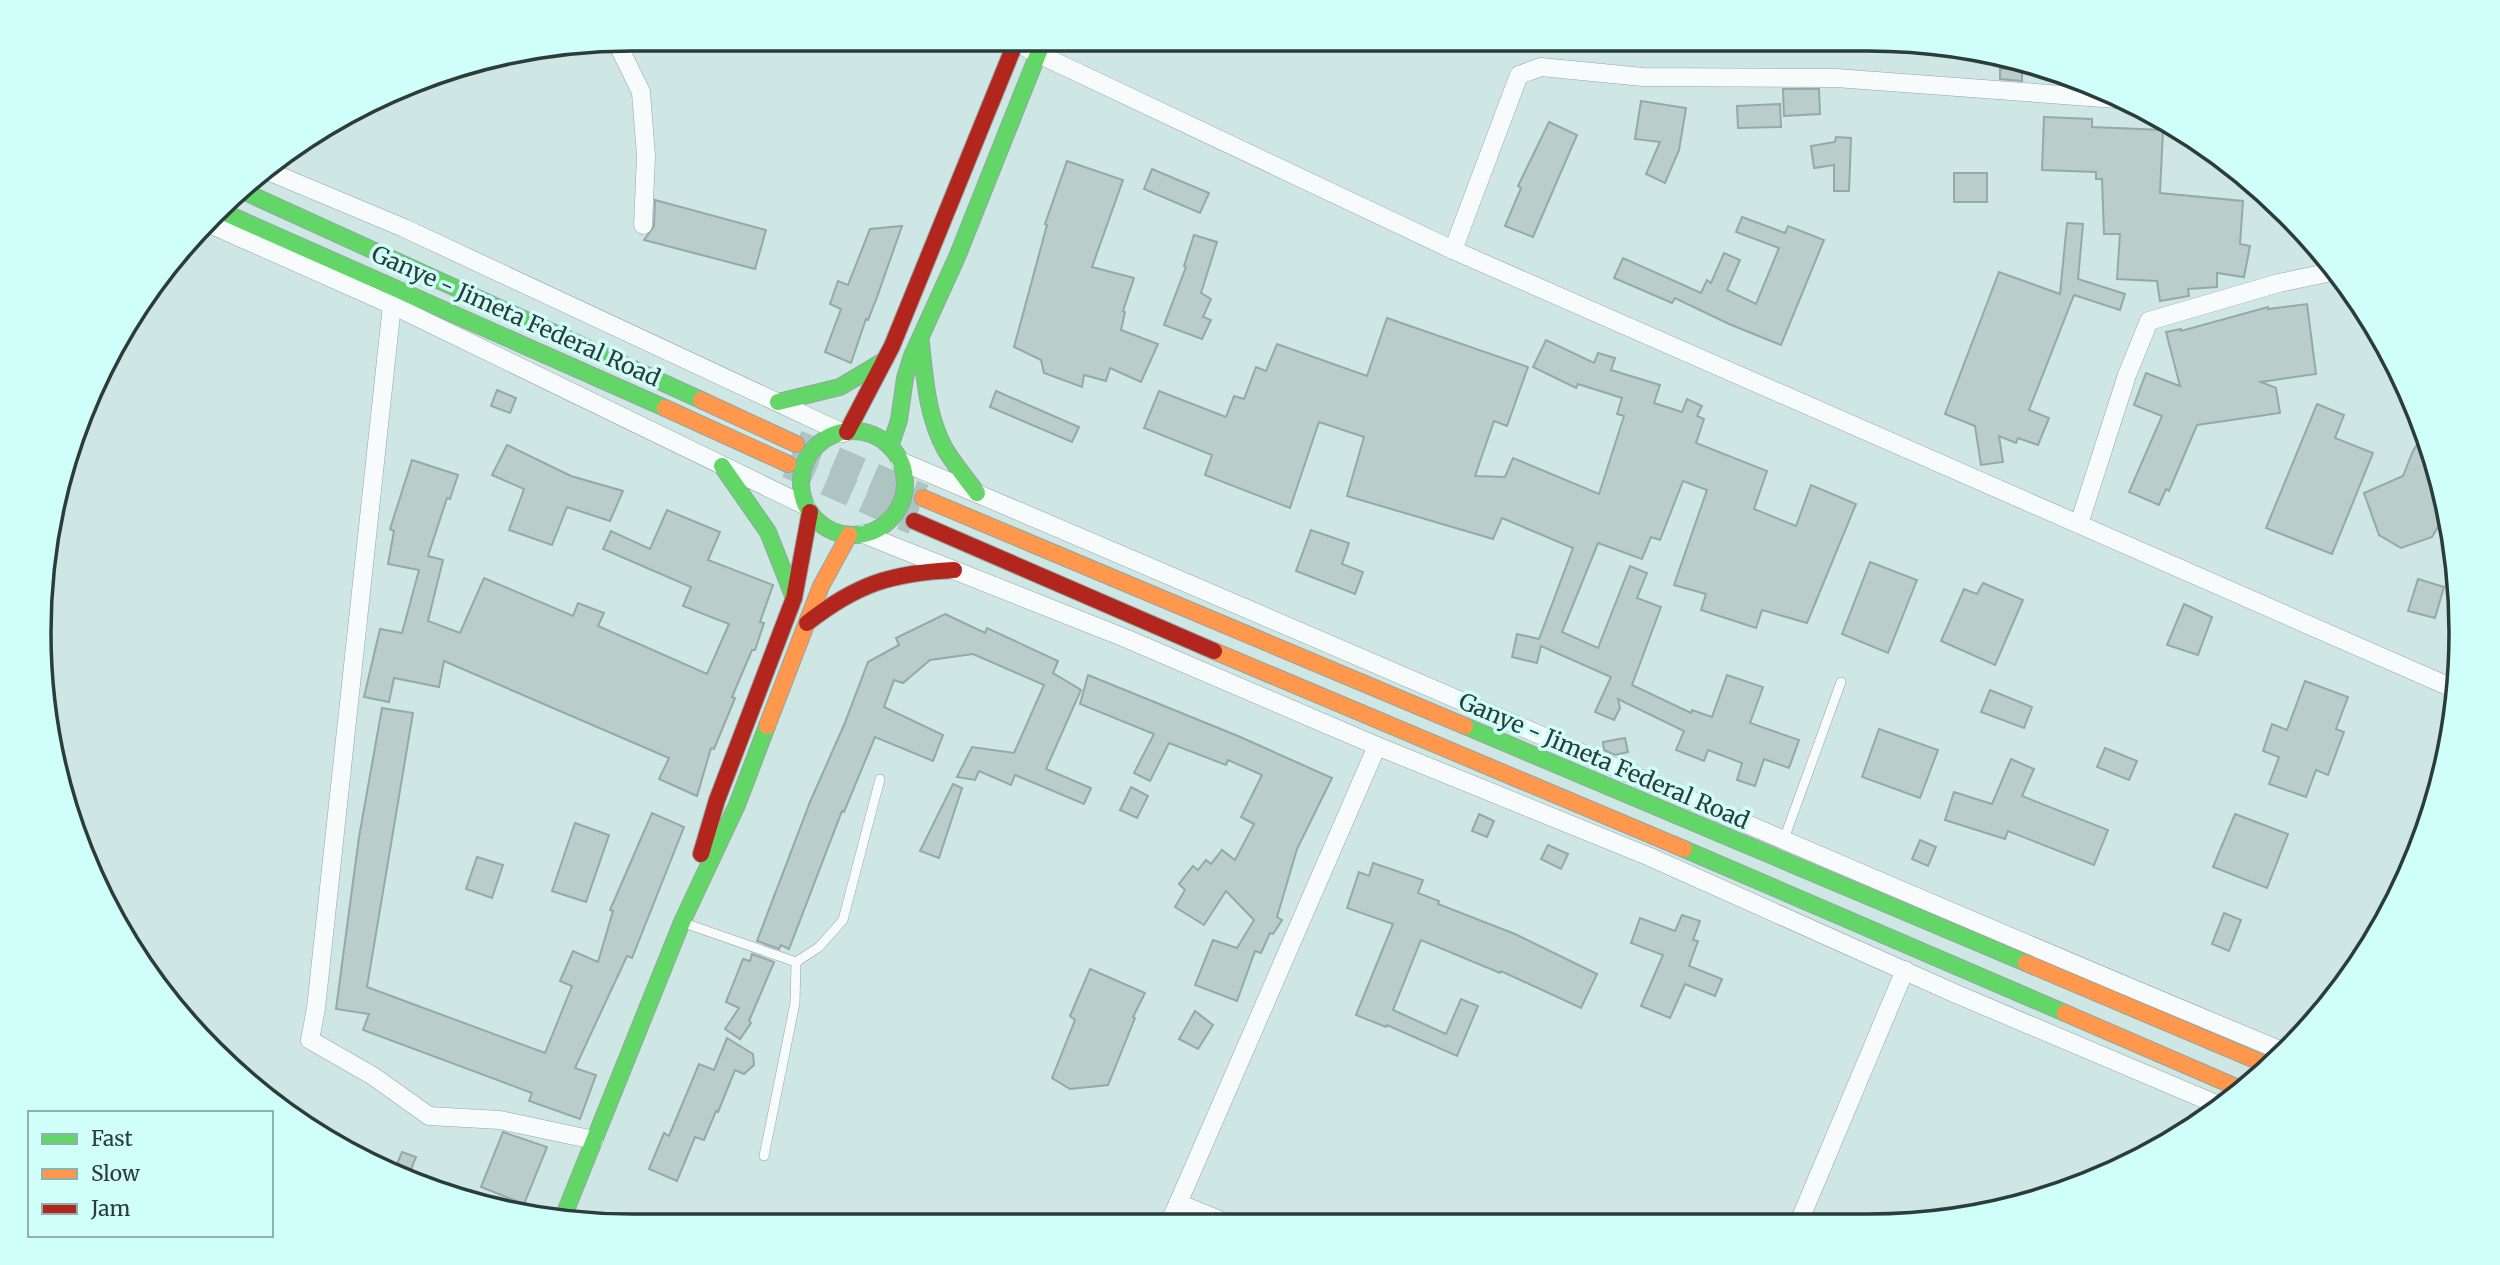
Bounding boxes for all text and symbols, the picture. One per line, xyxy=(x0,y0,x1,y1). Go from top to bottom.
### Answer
street label: Ganye - Jimeta Federal Road xyxy=(367,239,665,392)
street label: Ganye - Jimeta Federal Road xyxy=(1455,686,1754,835)
legend xyxy=(28,1111,273,1237)
text: Fast xyxy=(91,1125,133,1152)
text: Slow xyxy=(91,1160,140,1187)
text: Jam xyxy=(90,1195,130,1222)

